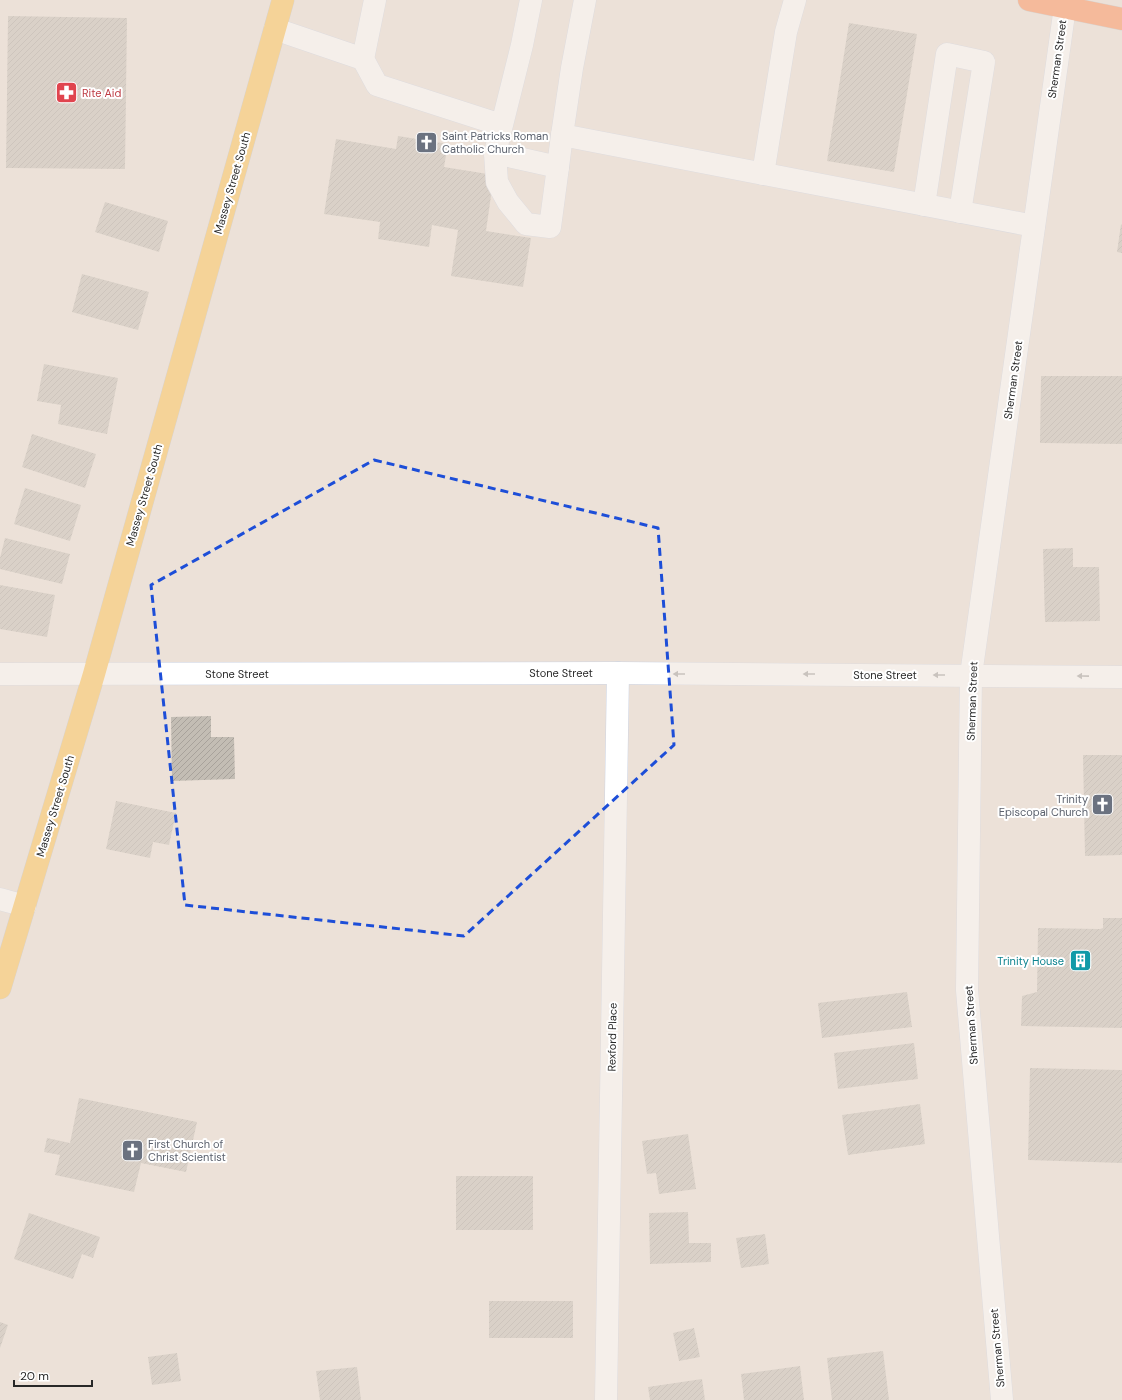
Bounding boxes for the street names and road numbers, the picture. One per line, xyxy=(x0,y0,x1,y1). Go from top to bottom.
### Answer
street label: Sherman Street xyxy=(1045,19,1069,99)
street label: Massey Street South xyxy=(211,130,253,236)
street label: Sherman Street xyxy=(1001,340,1025,420)
street label: Massey Street South xyxy=(123,442,165,548)
street label: Sherman Street xyxy=(964,661,980,741)
street label: Stone Street xyxy=(529,666,593,680)
street label: Stone Street xyxy=(205,667,269,681)
street label: Stone Street xyxy=(853,668,917,682)
street label: Massey Street South xyxy=(33,754,77,858)
street label: Sherman Street xyxy=(961,985,981,1065)
street label: Rexford Place xyxy=(604,1003,620,1071)
street label: Sherman Street xyxy=(987,1308,1007,1388)

